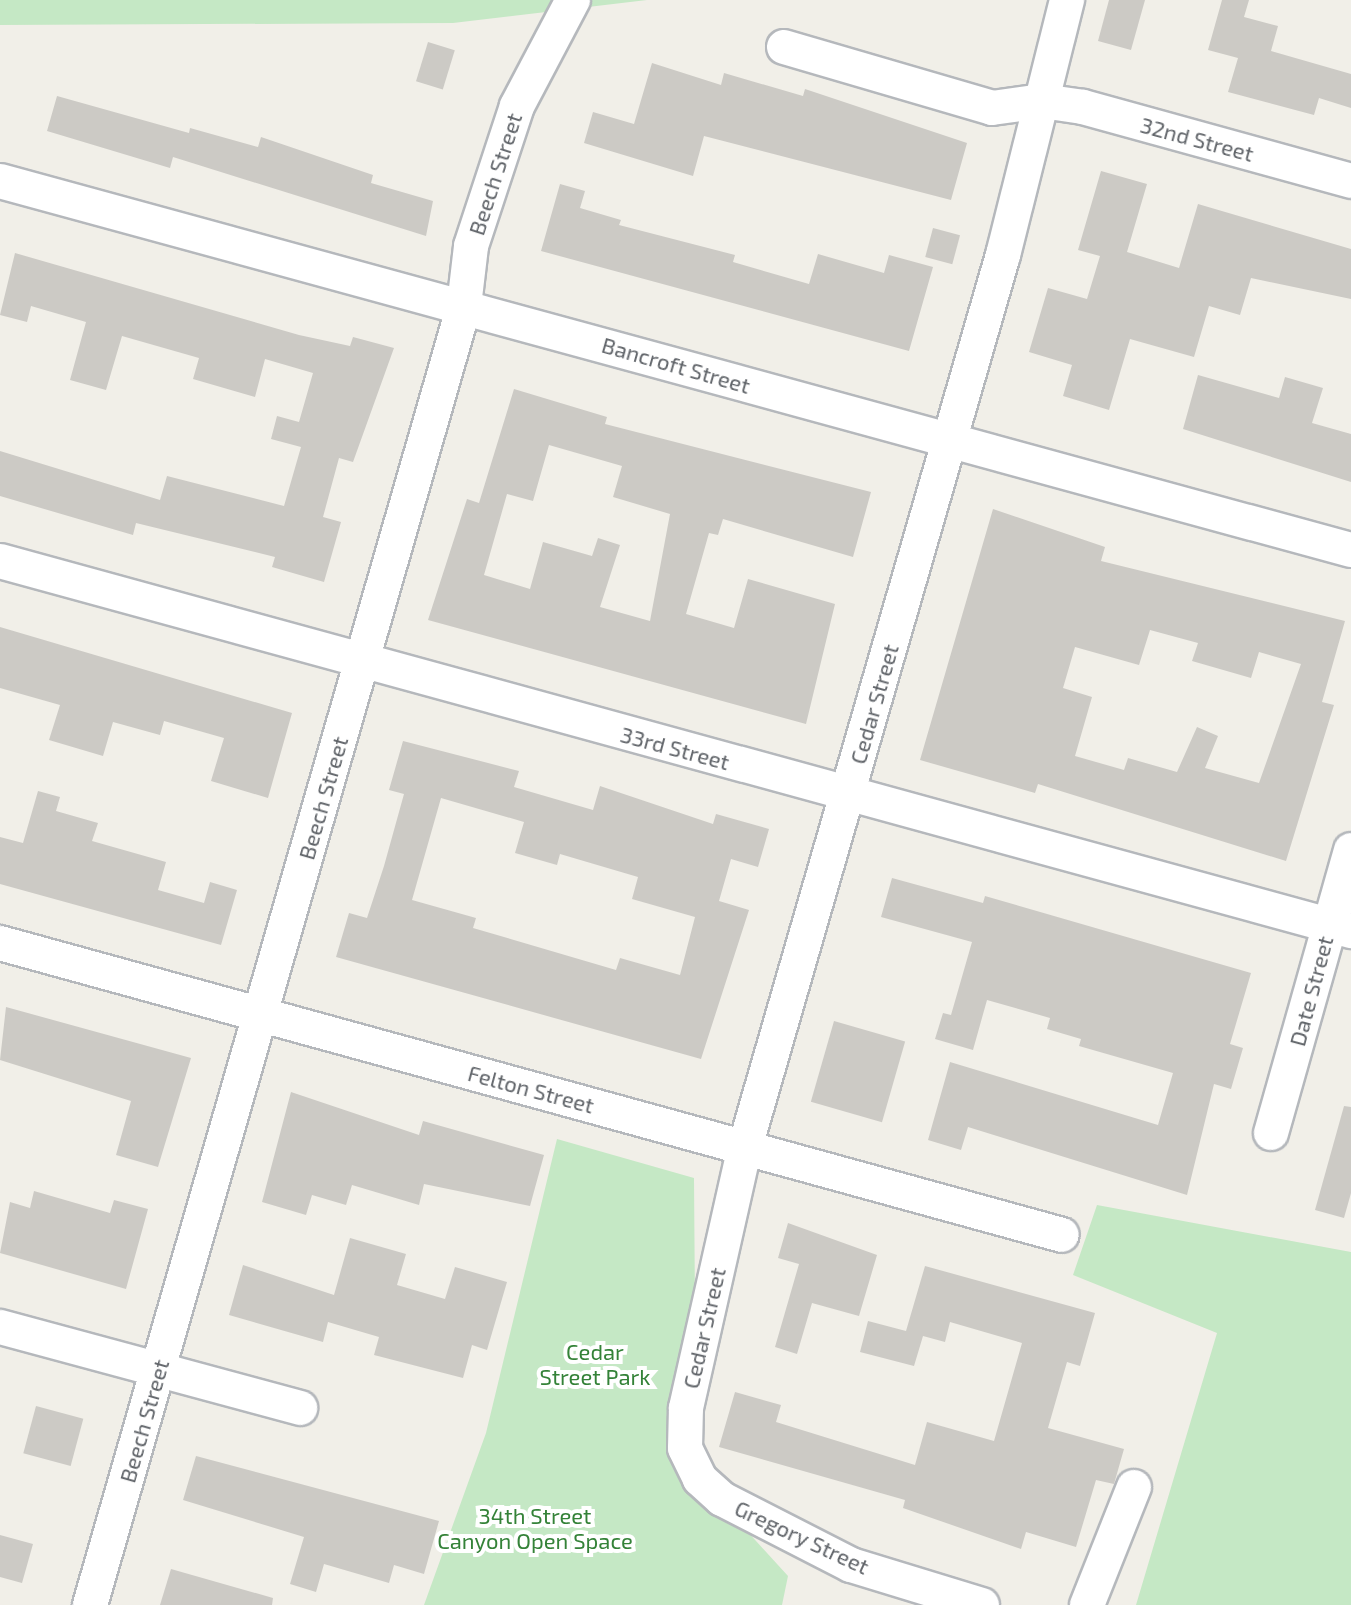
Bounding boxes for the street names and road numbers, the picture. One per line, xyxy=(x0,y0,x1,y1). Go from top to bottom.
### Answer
street label: Beech Street xyxy=(463,110,527,238)
street label: 32nd Street xyxy=(1138,111,1256,167)
street label: Bancroft Street xyxy=(599,331,753,399)
street label: Cedar Street xyxy=(844,641,904,767)
street label: 33rd Street xyxy=(618,721,732,775)
street label: Beech Street xyxy=(293,733,353,863)
street label: Date Street xyxy=(1284,933,1338,1049)
street label: Felton Street xyxy=(465,1060,597,1118)
street label: Cedar Street xyxy=(677,1265,731,1391)
street label: Beech Street xyxy=(114,1356,174,1486)
street label: Gregory Street xyxy=(731,1494,873,1580)

